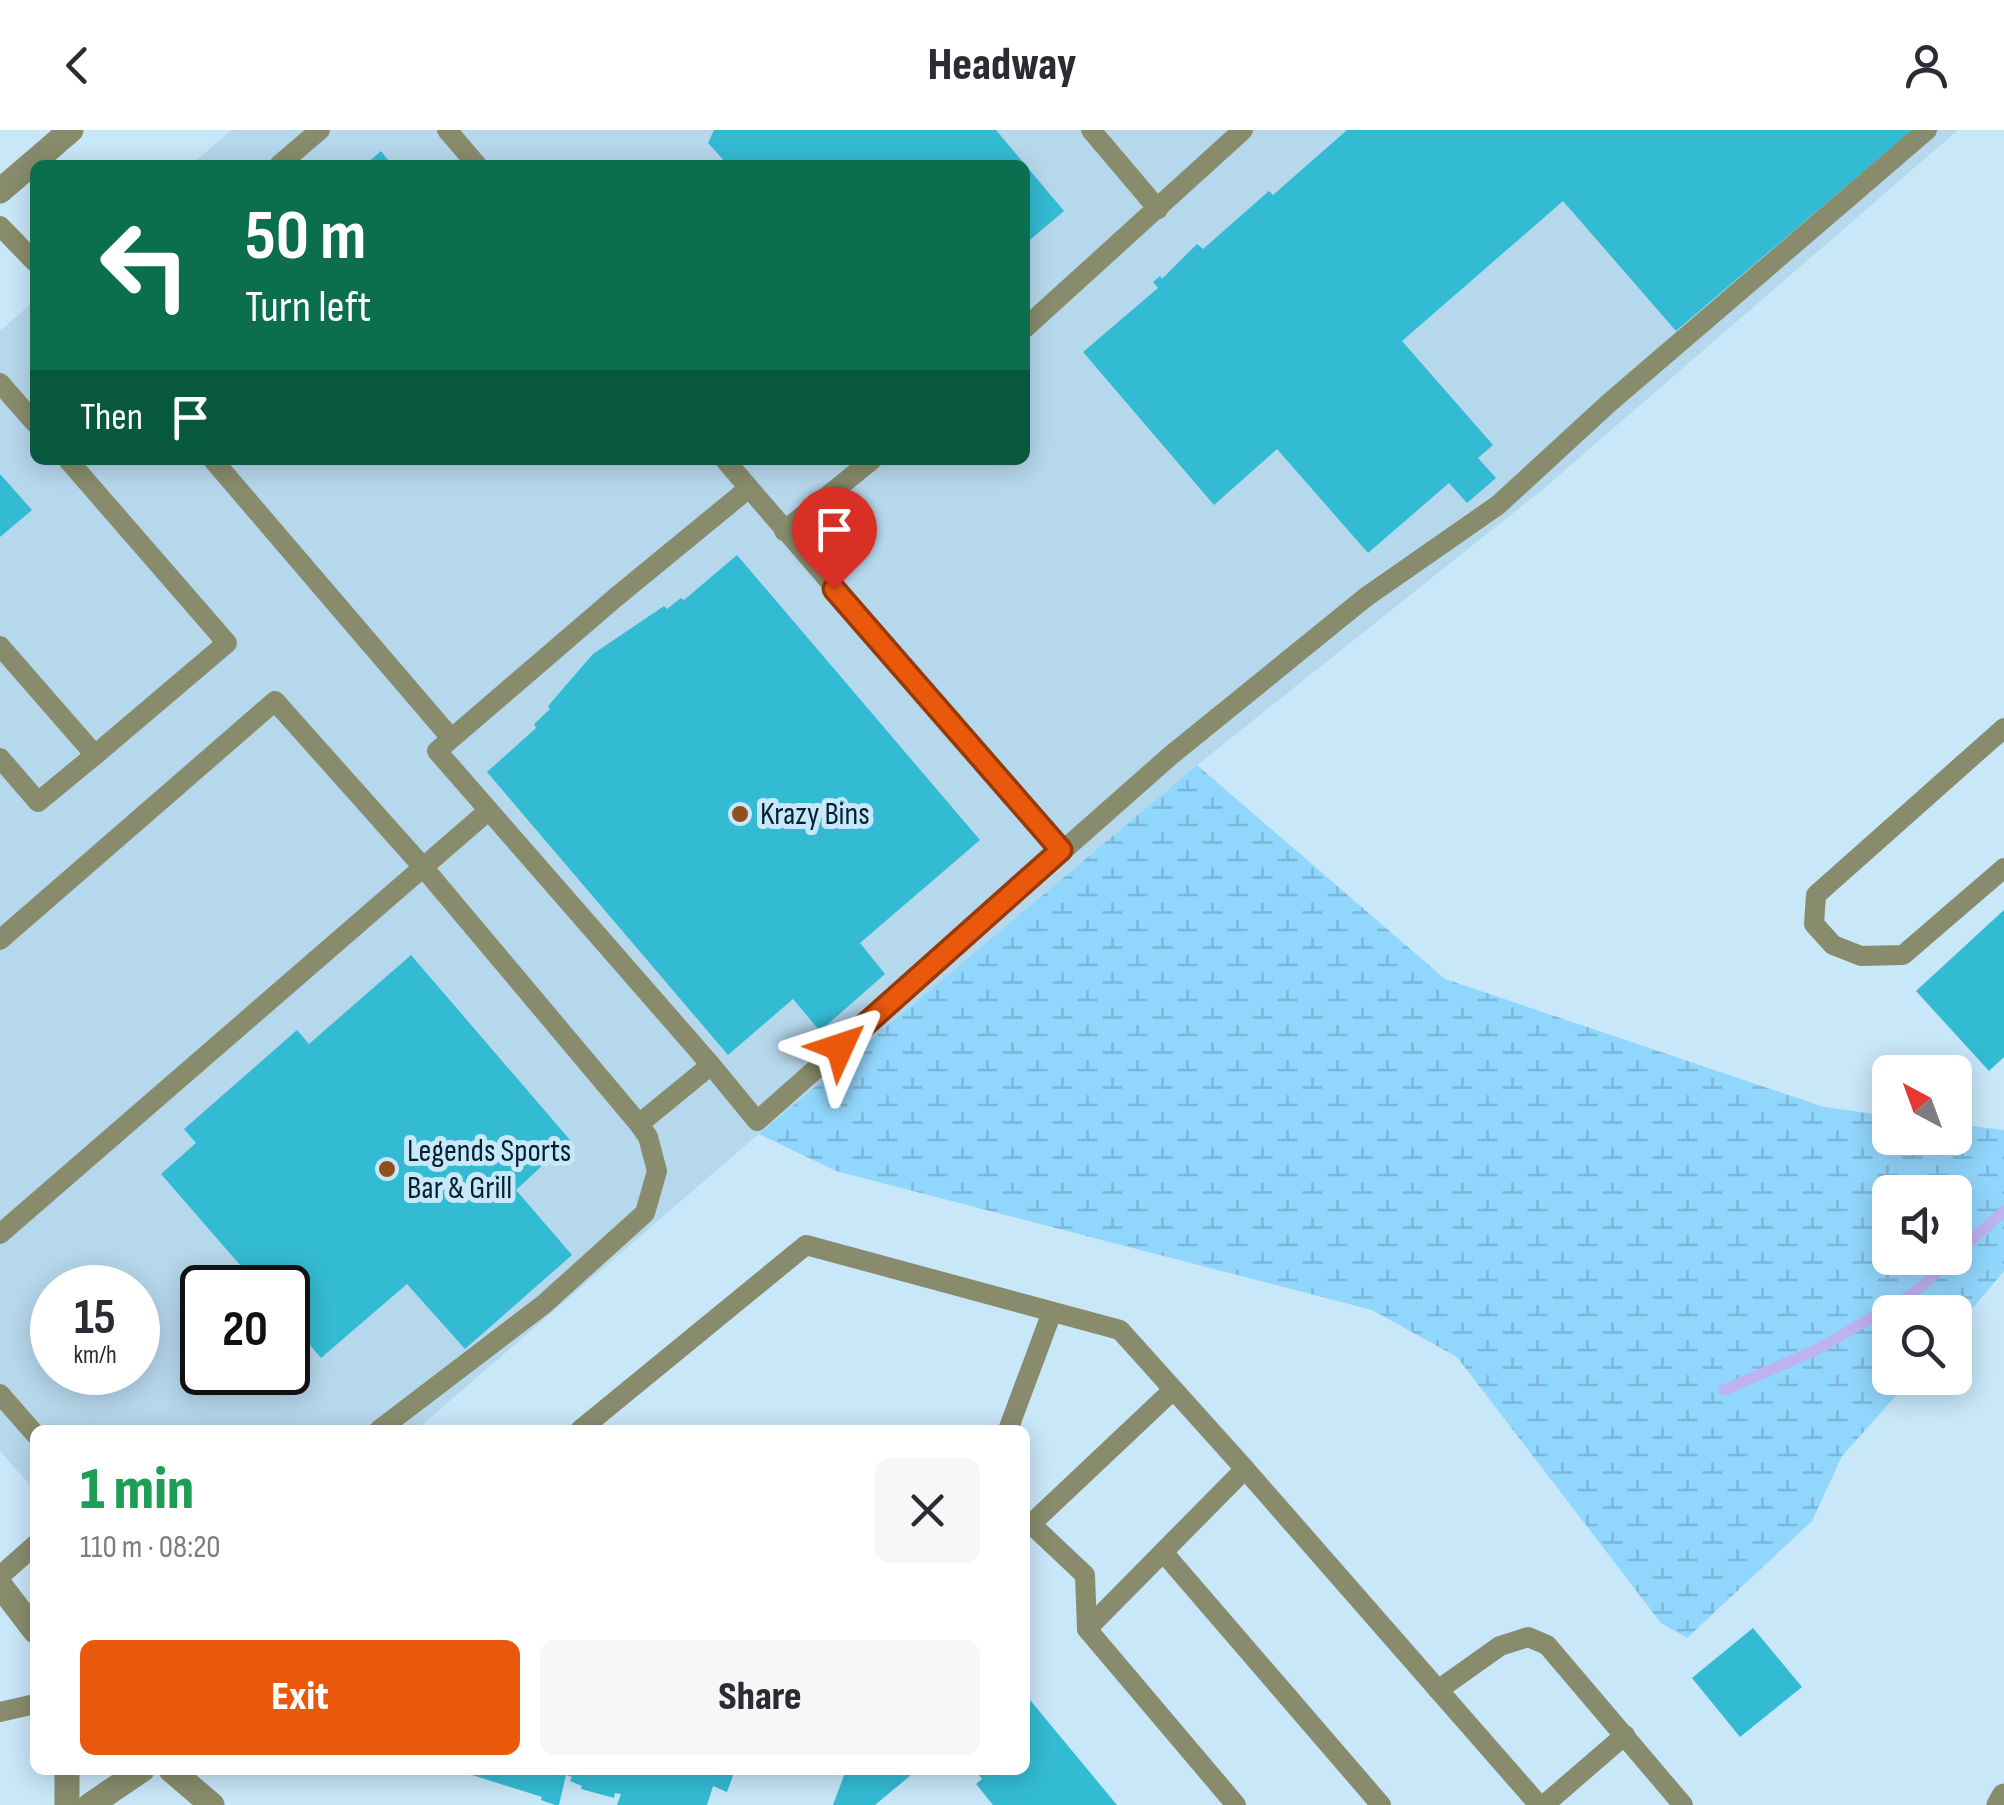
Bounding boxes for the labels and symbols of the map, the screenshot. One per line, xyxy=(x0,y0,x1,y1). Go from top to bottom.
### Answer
pin xyxy=(792,487,877,590)
place label: Krazy Bins xyxy=(760,795,870,834)
marker: Krazy Bins xyxy=(729,803,751,825)
position arrow xyxy=(788,995,892,1099)
north arrow xyxy=(1872,1055,1972,1155)
place label: Legends Sports Bar & Grill xyxy=(407,1132,571,1208)
marker: Legends Sports Bar & Grill xyxy=(376,1158,398,1180)
speed limit sign: 20 xyxy=(180,1265,310,1395)

